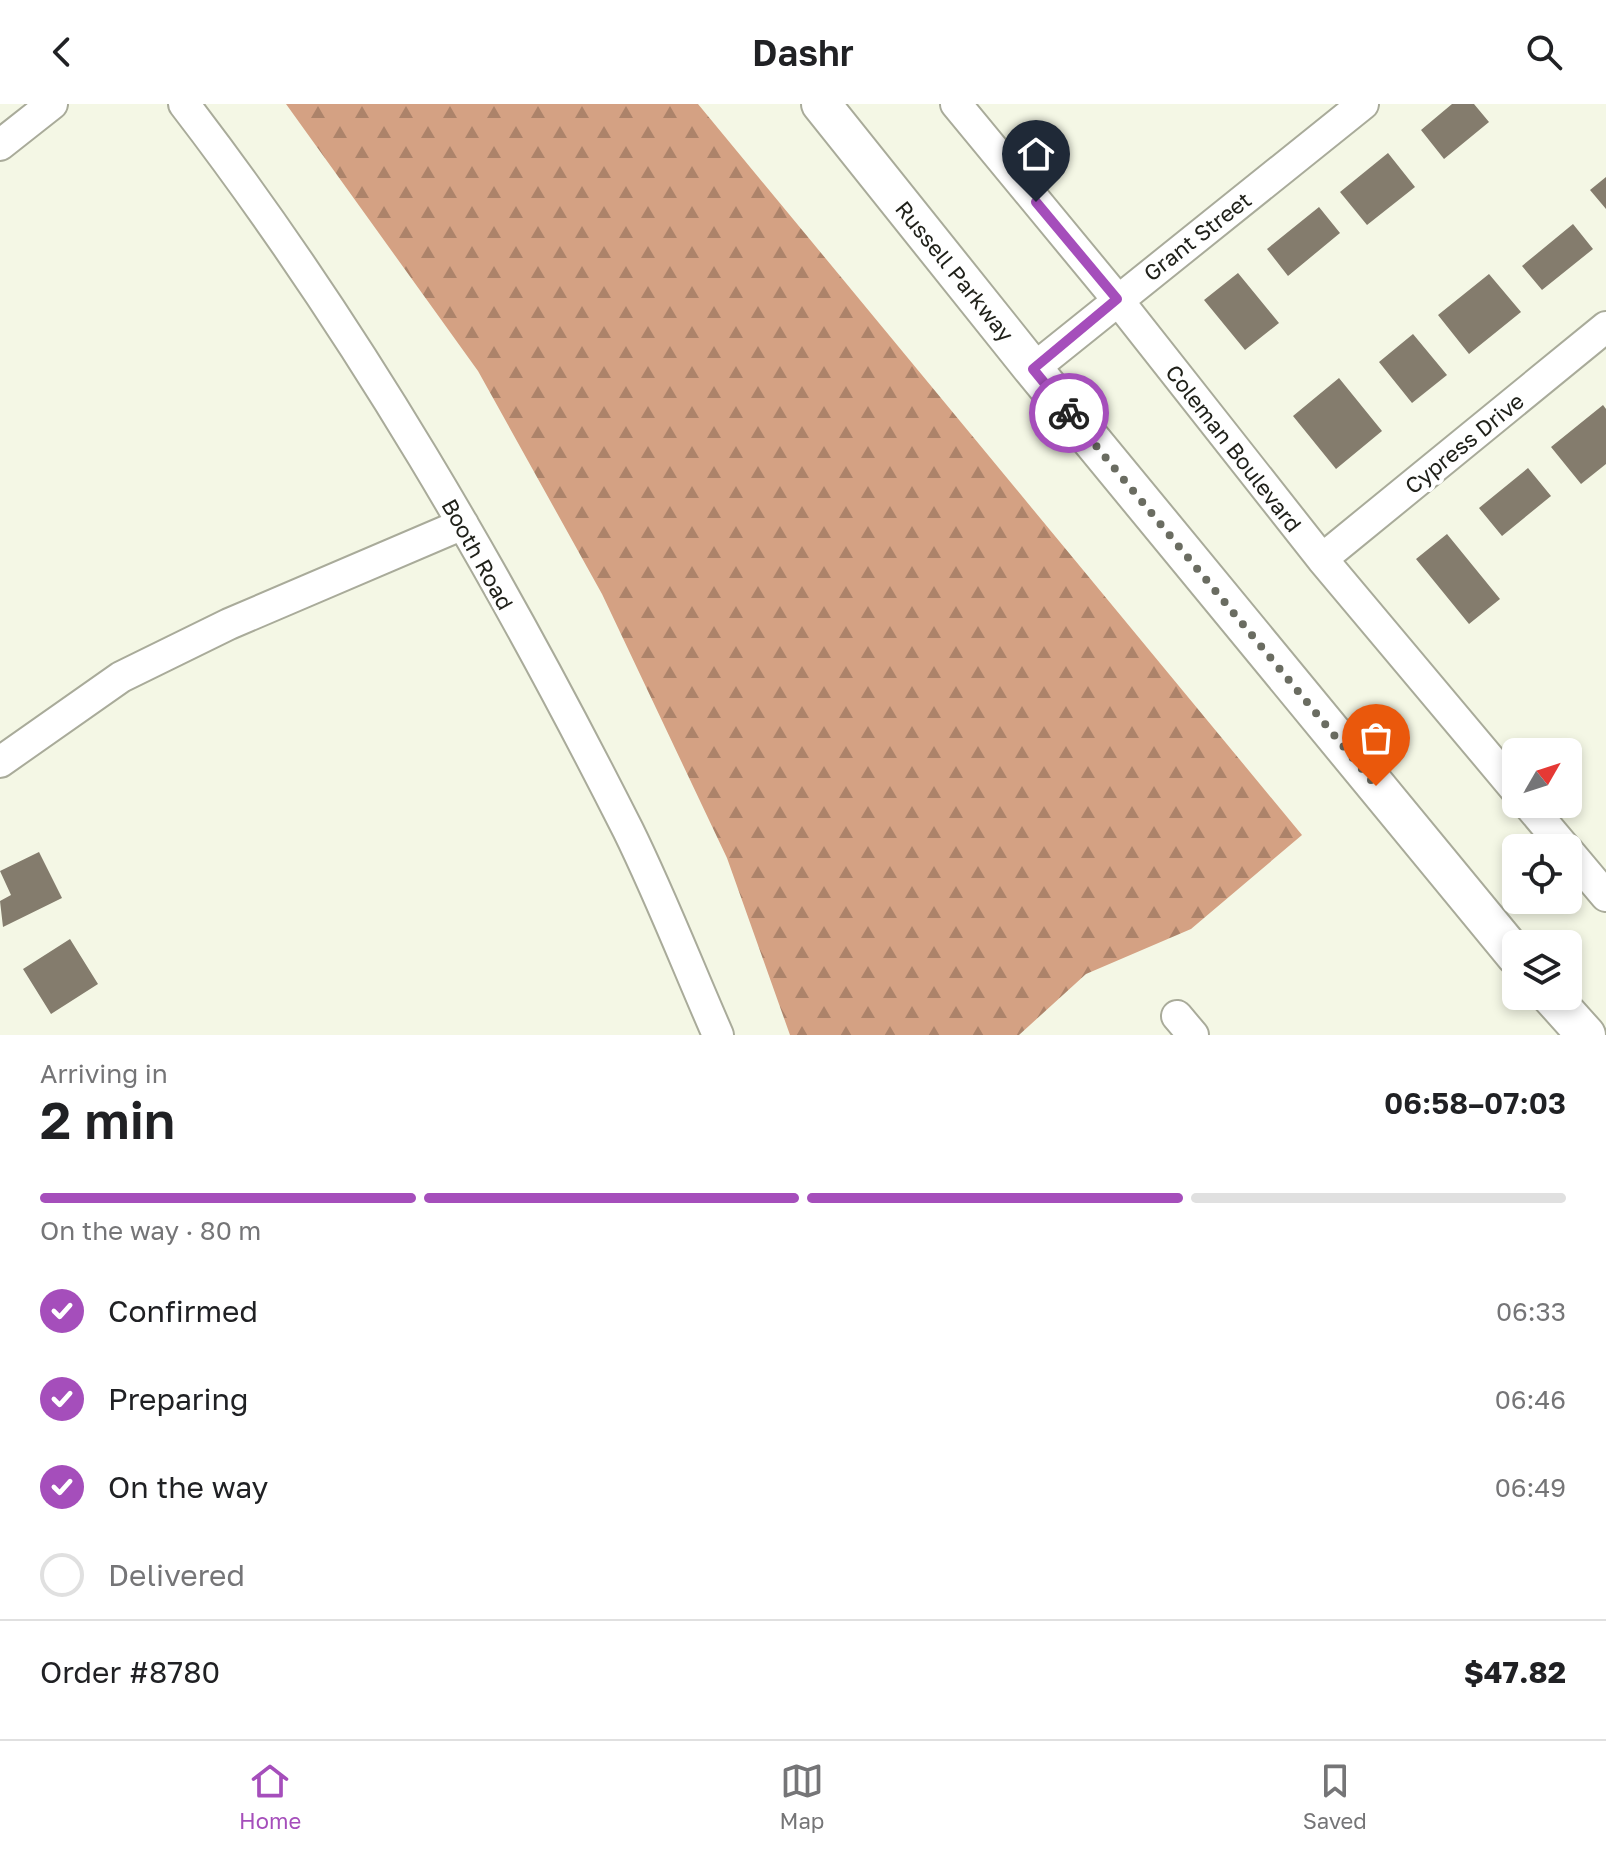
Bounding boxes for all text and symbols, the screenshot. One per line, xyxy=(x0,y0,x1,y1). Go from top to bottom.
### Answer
icon: back xyxy=(40,30,84,74)
icon: search xyxy=(1522,30,1566,74)
text: Dashr xyxy=(752,31,854,74)
pin xyxy=(1002,120,1070,202)
icon: home xyxy=(1014,132,1058,176)
street label: Grant Street xyxy=(1138,186,1256,286)
street label: Russell Parkway xyxy=(890,195,1020,347)
street label: Coleman Boulevard xyxy=(1160,359,1308,537)
courier xyxy=(1029,373,1109,453)
street label: Cypress Drive xyxy=(1399,387,1529,499)
icon: bike xyxy=(1047,391,1091,435)
street label: Booth Road xyxy=(436,494,520,614)
pin xyxy=(1342,704,1410,786)
icon: bag xyxy=(1354,716,1398,760)
north arrow xyxy=(1502,738,1582,818)
map controls xyxy=(1502,738,1582,1010)
button: locate xyxy=(1502,834,1582,914)
button: layers xyxy=(1502,930,1582,1010)
text: Arriving in xyxy=(40,1058,168,1089)
text: 06:58–07:03 xyxy=(1384,1085,1566,1121)
text: 2 min xyxy=(40,1088,175,1150)
text: On the way · 80 m xyxy=(40,1215,261,1246)
icon: check xyxy=(40,1289,84,1333)
text: Confirmed xyxy=(108,1293,258,1329)
text: 06:33 xyxy=(1496,1296,1566,1327)
icon: check xyxy=(40,1377,84,1421)
text: Preparing xyxy=(108,1381,249,1417)
text: 06:46 xyxy=(1495,1384,1566,1415)
icon: check xyxy=(40,1465,84,1509)
text: On the way xyxy=(108,1469,268,1505)
text: 06:49 xyxy=(1495,1472,1566,1503)
text: Delivered xyxy=(108,1557,245,1593)
text: Order #8780 xyxy=(40,1654,220,1690)
text: $47.82 xyxy=(1464,1654,1566,1690)
tab: Home xyxy=(239,1759,301,1834)
tab: Map xyxy=(780,1759,824,1834)
tab: Saved xyxy=(1303,1759,1367,1834)

